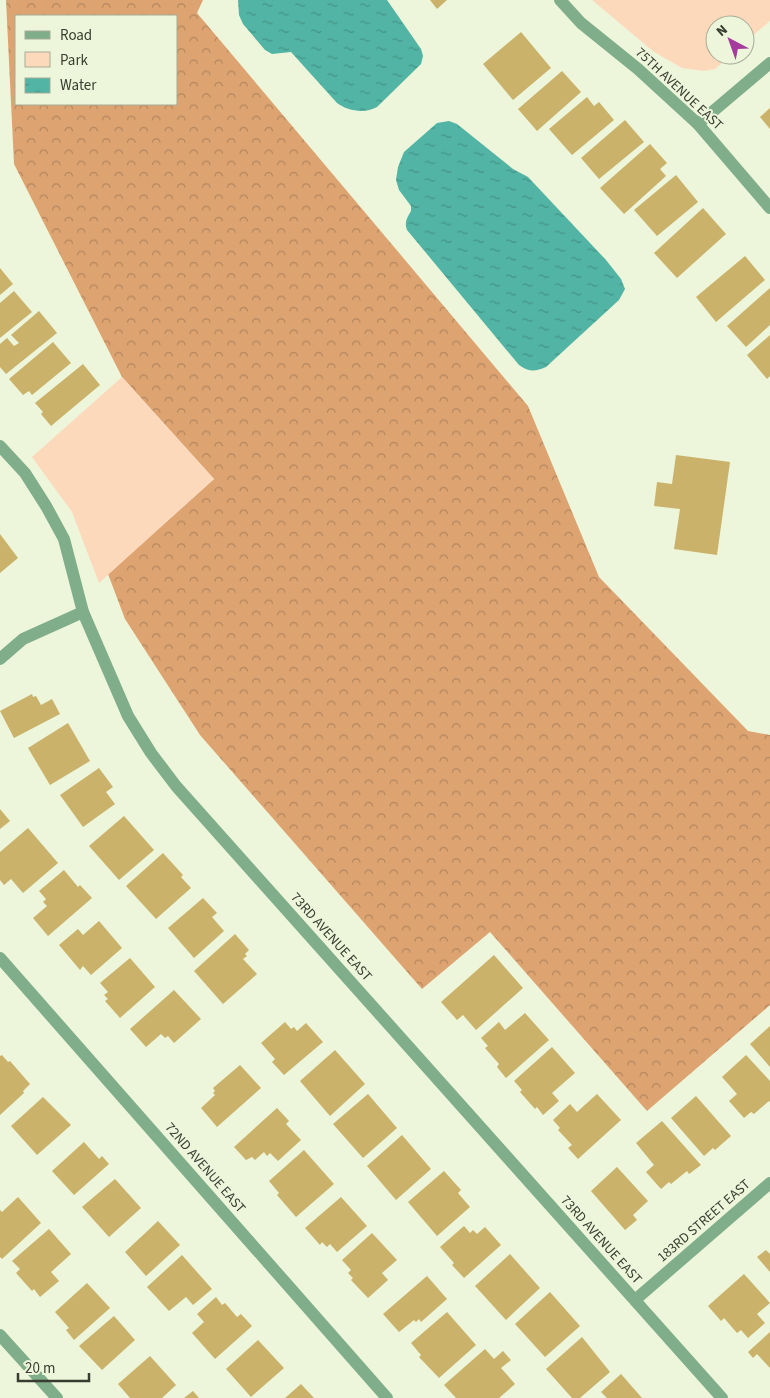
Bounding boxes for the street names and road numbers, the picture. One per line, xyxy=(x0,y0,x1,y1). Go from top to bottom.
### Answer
street label: 75TH AVENUE EAST xyxy=(631,43,728,135)
street label: 73RD AVENUE EAST xyxy=(286,888,377,986)
street label: 72ND AVENUE EAST xyxy=(160,1118,250,1218)
street label: 183RD STREET EAST xyxy=(653,1175,755,1267)
street label: 73RD AVENUE EAST xyxy=(556,1191,647,1289)

